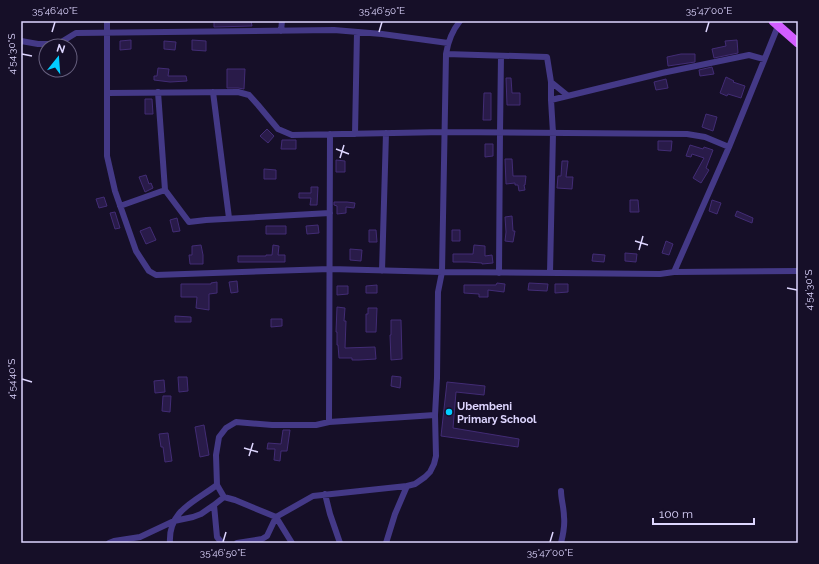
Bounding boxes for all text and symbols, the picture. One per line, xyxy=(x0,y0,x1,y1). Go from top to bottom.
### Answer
text: 35°46'40"E xyxy=(32,5,78,16)
text: 35°46'50"E xyxy=(359,5,405,16)
text: 35°47'00"E xyxy=(686,5,732,16)
text: 4°54'30"S xyxy=(6,33,17,75)
north arrow xyxy=(38,38,78,78)
text: N xyxy=(55,41,67,56)
text: 4°54'30"S xyxy=(803,269,814,311)
text: 4°54'40"S xyxy=(6,359,17,399)
place label: Ubembeni Primary School xyxy=(457,400,537,426)
marker: Ubembeni Primary School xyxy=(444,407,454,417)
scale bar xyxy=(653,500,754,526)
text: 100 m xyxy=(659,507,693,521)
text: 35°46'50"E xyxy=(200,547,246,558)
text: 35°47'00"E xyxy=(527,547,573,558)

